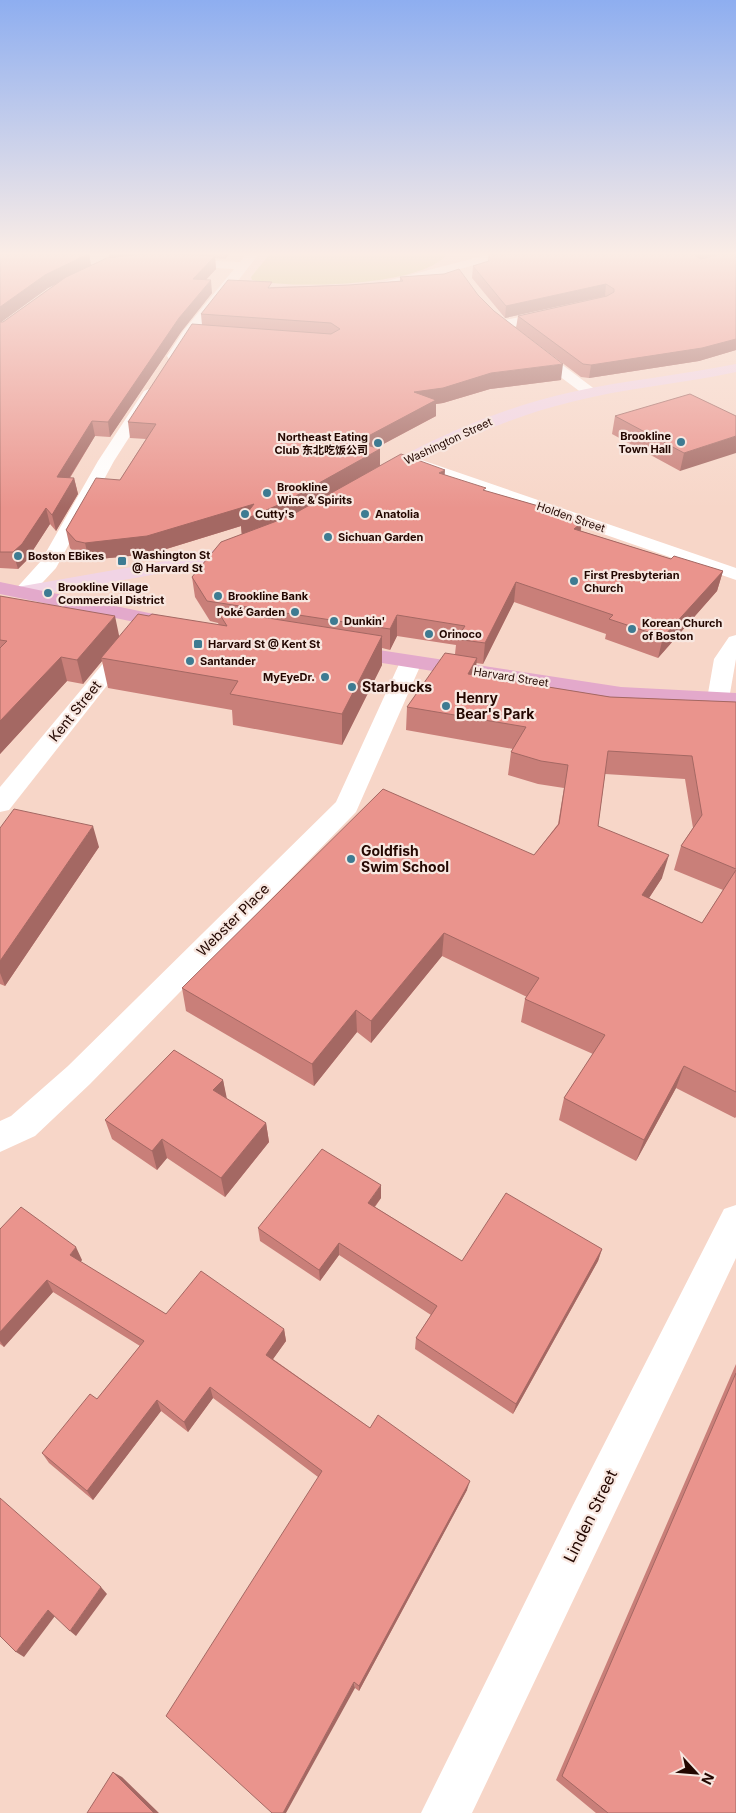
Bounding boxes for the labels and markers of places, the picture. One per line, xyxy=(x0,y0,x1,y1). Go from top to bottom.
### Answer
place label: Brookline Town Hall xyxy=(619,429,671,456)
place label: Northeast Eating Club 东北吃饭公司 xyxy=(274,430,368,457)
marker: Brookline Town Hall xyxy=(675,436,687,448)
marker: Northeast Eating Club 东北吃饭公司 xyxy=(372,437,384,449)
place label: Brookline Wine & Spirits xyxy=(277,480,352,507)
marker: Brookline Wine & Spirits xyxy=(261,487,273,499)
place label: Cutty's xyxy=(255,507,294,521)
place label: Anatolia xyxy=(375,507,419,521)
marker: Cutty's xyxy=(239,508,251,520)
marker: Anatolia xyxy=(359,508,371,520)
place label: Sichuan Garden xyxy=(338,530,424,544)
marker: Sichuan Garden xyxy=(322,531,334,543)
place label: Washington St @ Harvard St xyxy=(132,548,210,575)
place label: Boston EBikes xyxy=(28,549,104,563)
marker: Boston EBikes xyxy=(12,550,24,562)
marker: Washington St @ Harvard St xyxy=(116,555,128,567)
place label: First Presbyterian Church xyxy=(584,568,680,595)
marker: First Presbyterian Church xyxy=(568,575,580,587)
place label: Brookline Village Commercial District xyxy=(58,580,164,607)
marker: Brookline Village Commercial District xyxy=(42,587,54,599)
place label: Brookline Bank xyxy=(228,589,309,603)
marker: Brookline Bank xyxy=(212,590,224,602)
place label: Poké Garden xyxy=(217,605,285,619)
marker: Poké Garden xyxy=(289,606,301,618)
place label: Dunkin' xyxy=(344,614,385,628)
marker: Dunkin' xyxy=(328,615,340,627)
place label: Korean Church of Boston xyxy=(642,616,722,643)
marker: Korean Church of Boston xyxy=(626,623,638,635)
place label: Orinoco xyxy=(439,627,482,641)
marker: Orinoco xyxy=(423,628,435,640)
place label: Harvard St @ Kent St xyxy=(208,637,320,651)
marker: Harvard St @ Kent St xyxy=(192,638,204,650)
place label: Santander xyxy=(200,654,256,668)
marker: Santander xyxy=(184,655,196,667)
place label: MyEyeDr. xyxy=(263,670,315,684)
marker: MyEyeDr. xyxy=(319,671,331,683)
place label: Starbucks xyxy=(362,678,432,695)
marker: Starbucks xyxy=(346,681,358,693)
place label: Henry Bear's Park xyxy=(456,689,535,722)
marker: Henry Bear's Park xyxy=(440,700,452,712)
place label: Goldfish Swim School xyxy=(361,842,449,875)
marker: Goldfish Swim School xyxy=(345,853,357,865)

